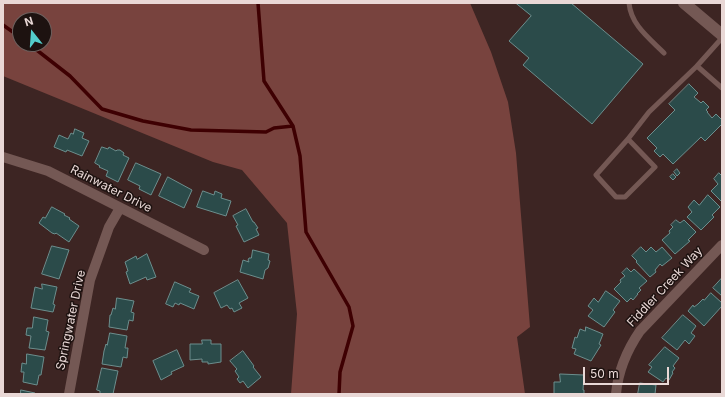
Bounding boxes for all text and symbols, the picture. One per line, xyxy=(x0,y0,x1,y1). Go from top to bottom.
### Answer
north arrow xyxy=(12,12,52,52)
text: N xyxy=(23,14,35,29)
street label: Rainwater Drive xyxy=(68,162,154,216)
street label: Fiddler Creek Way xyxy=(624,244,706,330)
street label: Springwater Drive xyxy=(53,269,89,371)
scale bar xyxy=(585,359,671,385)
text: 50 m xyxy=(590,366,619,381)

